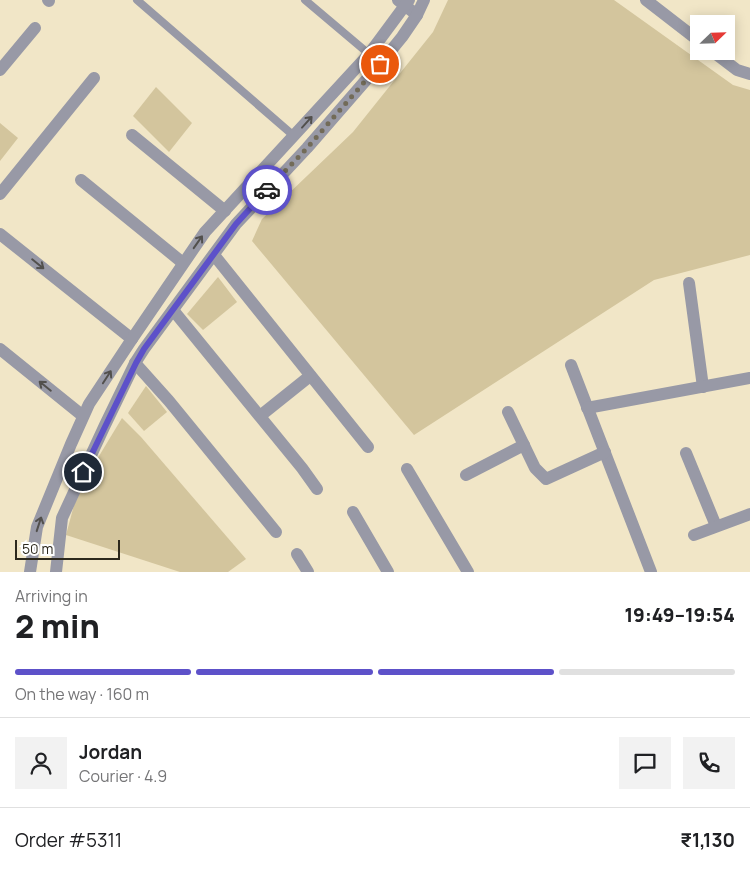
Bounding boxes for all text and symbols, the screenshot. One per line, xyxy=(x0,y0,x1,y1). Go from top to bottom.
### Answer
north arrow xyxy=(690,15,735,60)
map controls xyxy=(690,15,735,60)
pin xyxy=(359,43,401,85)
icon: bag xyxy=(366,50,394,78)
one-way arrow xyxy=(301,116,313,129)
courier xyxy=(242,165,292,215)
icon: car xyxy=(253,176,281,204)
one-way arrow xyxy=(193,236,203,250)
one-way arrow xyxy=(31,259,45,269)
one-way arrow xyxy=(101,370,112,384)
one-way arrow xyxy=(39,380,52,391)
pin xyxy=(62,451,104,493)
icon: home xyxy=(69,458,97,486)
one-way arrow xyxy=(35,517,44,533)
scale bar xyxy=(15,537,120,560)
text: 50 m xyxy=(22,539,53,558)
text: Arriving in xyxy=(15,585,88,607)
text: 19:49–19:54 xyxy=(624,602,735,628)
text: 2 min xyxy=(15,604,100,648)
text: On the way · 160 m xyxy=(15,683,149,705)
button: person xyxy=(15,737,67,789)
button: chat xyxy=(619,737,671,789)
button: phone xyxy=(683,737,735,789)
text: Jordan xyxy=(79,739,142,765)
text: Courier · 4.9 xyxy=(79,765,167,787)
text: Order #5311 xyxy=(15,827,122,853)
text: ₹1,130 xyxy=(680,827,735,853)

